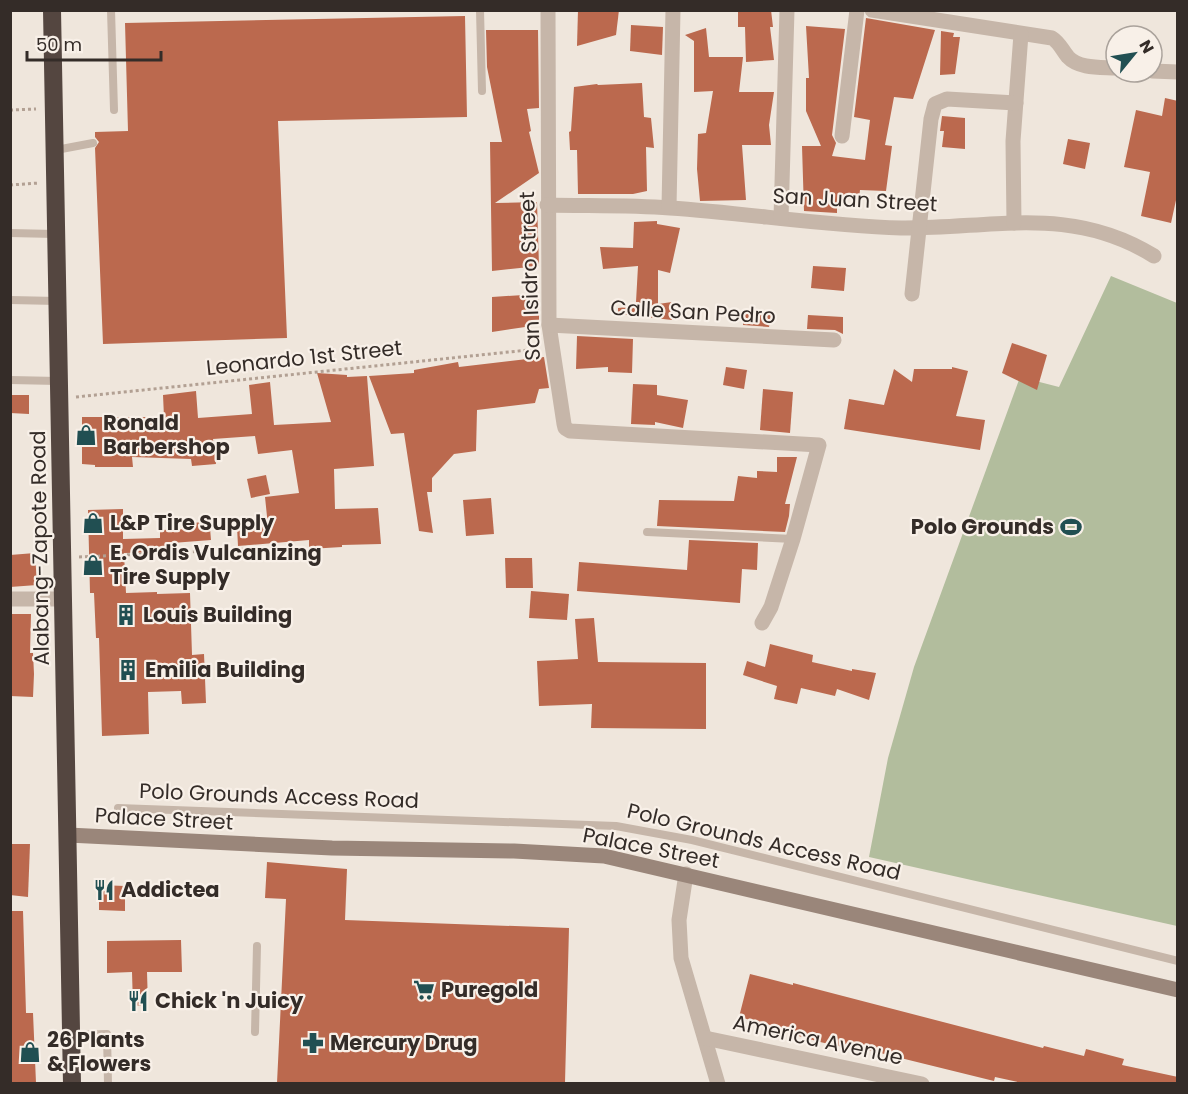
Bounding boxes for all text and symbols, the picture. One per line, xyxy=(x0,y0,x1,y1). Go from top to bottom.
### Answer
scale bar xyxy=(27,24,160,62)
north arrow xyxy=(1104,24,1164,84)
text: 50 m xyxy=(36,32,82,57)
text: N xyxy=(1134,36,1160,58)
street label: San Juan Street xyxy=(772,181,938,218)
street label: San Isidro Street xyxy=(512,191,547,361)
street label: Calle San Pedro xyxy=(610,293,776,330)
street label: Leonardo 1st Street xyxy=(205,333,403,382)
place label: Ronald Barbershop xyxy=(103,408,230,461)
shop icon: Ronald Barbershop xyxy=(74,423,98,447)
street label: Alabang-Zapote Road xyxy=(23,430,56,666)
place label: L&P Tire Supply xyxy=(110,508,275,537)
shop icon: L&P Tire Supply xyxy=(81,511,105,535)
place label: Polo Grounds xyxy=(911,512,1054,541)
sports icon: Polo Grounds xyxy=(1059,515,1083,539)
place label: E. Ordis Vulcanizing Tire Supply xyxy=(110,538,322,591)
shop icon: E. Ordis Vulcanizing Tire Supply xyxy=(81,553,105,577)
place label: Louis Building xyxy=(143,600,292,629)
building icon: Louis Building xyxy=(114,603,138,627)
place label: Emilia Building xyxy=(145,655,305,684)
building icon: Emilia Building xyxy=(116,658,140,682)
street label: Polo Grounds Access Road xyxy=(139,776,419,815)
street label: Polo Grounds Access Road xyxy=(624,796,904,887)
street label: Palace Street xyxy=(94,800,234,837)
street label: Palace Street xyxy=(580,820,722,875)
place label: Addictea xyxy=(121,875,220,904)
restaurant icon: Addictea xyxy=(92,878,116,902)
place label: Puregold xyxy=(441,975,538,1004)
supermarket icon: Puregold xyxy=(412,978,436,1002)
place label: Chick 'n Juicy xyxy=(155,986,304,1015)
restaurant icon: Chick 'n Juicy xyxy=(126,989,150,1013)
street label: America Avenue xyxy=(730,1007,906,1072)
place label: 26 Plants & Flowers xyxy=(47,1025,151,1078)
place label: Mercury Drug xyxy=(330,1028,477,1057)
pharmacy icon: Mercury Drug xyxy=(301,1031,325,1055)
shop icon: 26 Plants & Flowers xyxy=(18,1040,42,1064)

